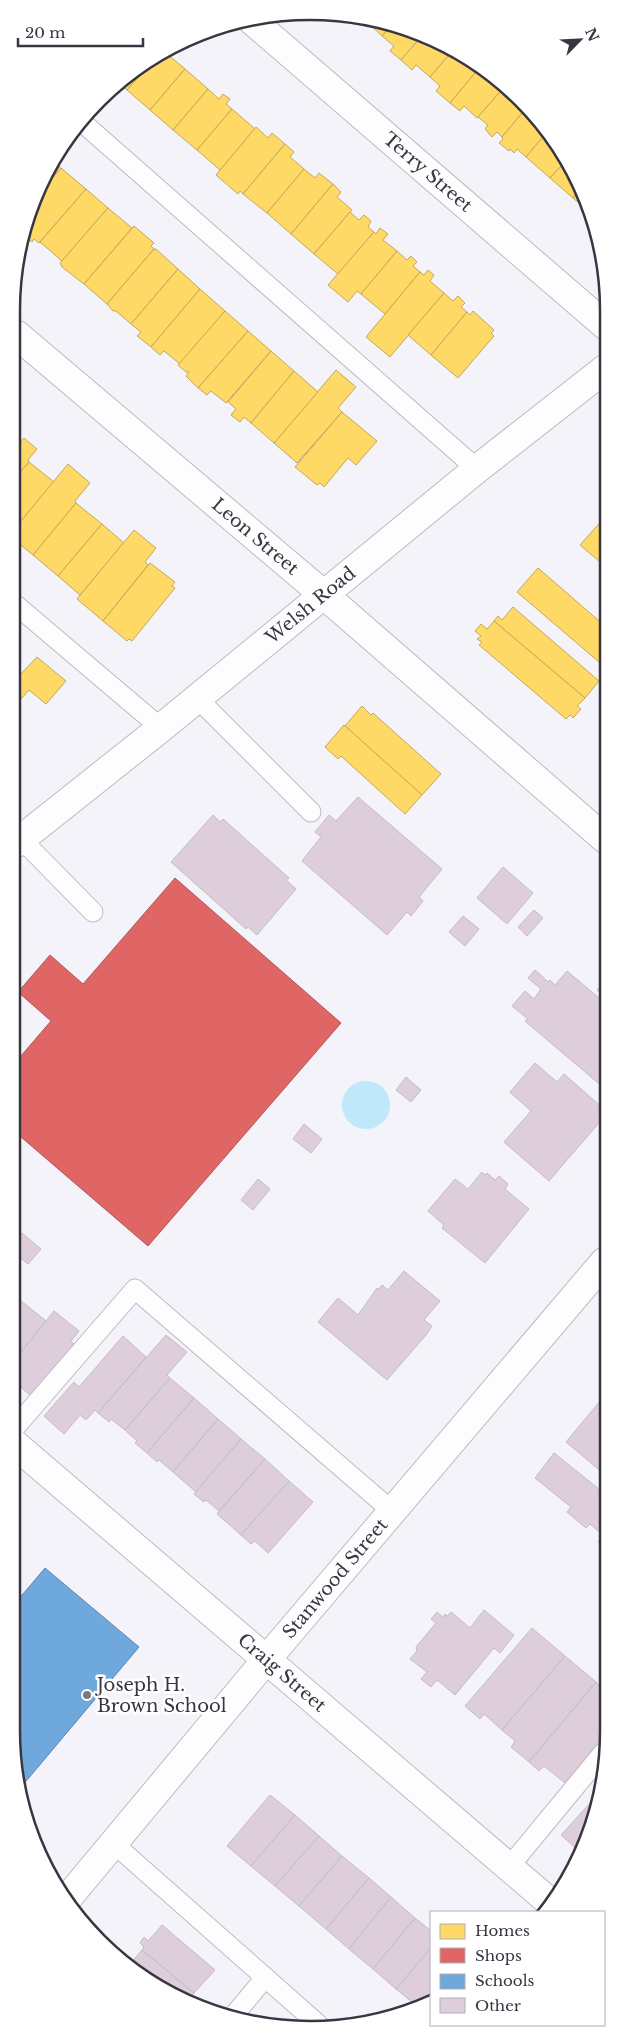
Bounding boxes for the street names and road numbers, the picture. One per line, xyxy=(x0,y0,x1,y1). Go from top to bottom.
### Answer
street label: Terry Street xyxy=(379,128,477,217)
street label: Leon Street xyxy=(207,494,303,580)
street label: Welsh Road xyxy=(261,562,360,649)
street label: Stanwood Street xyxy=(278,1514,392,1643)
street label: Craig Street xyxy=(233,1629,331,1717)

